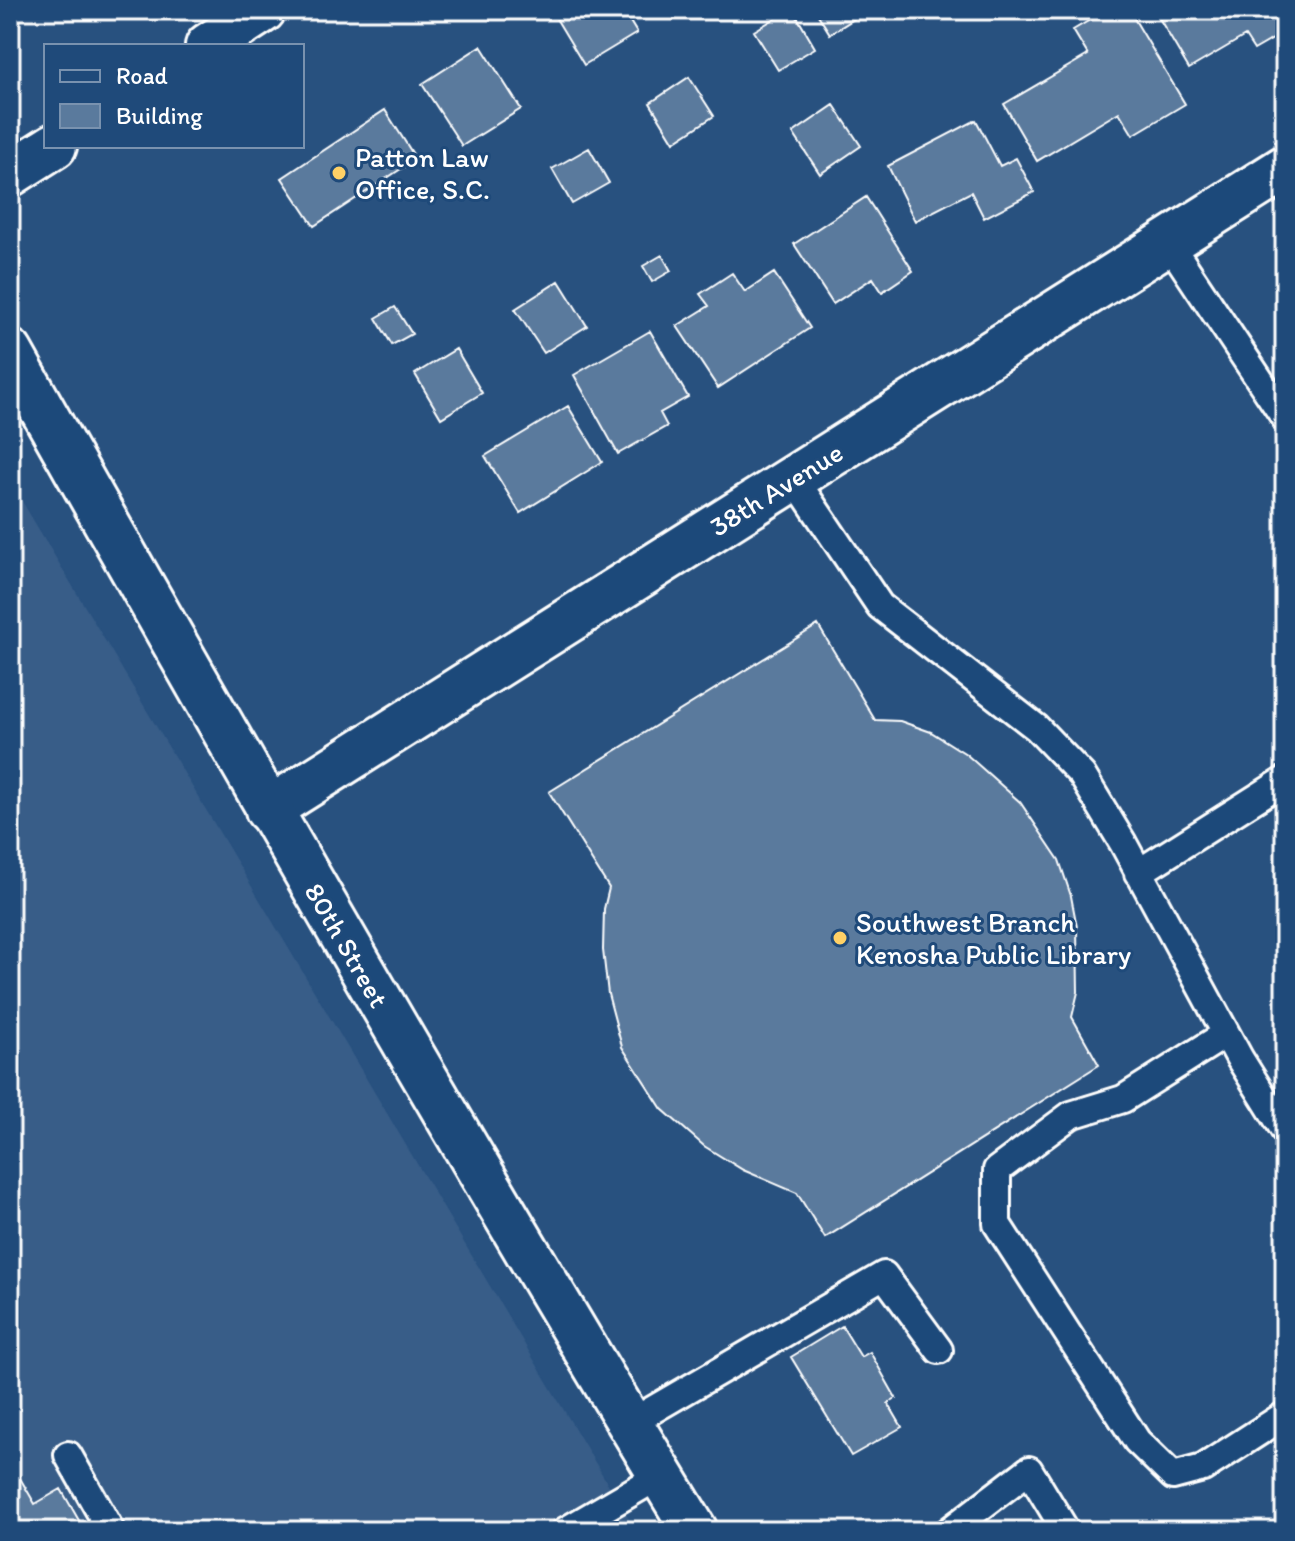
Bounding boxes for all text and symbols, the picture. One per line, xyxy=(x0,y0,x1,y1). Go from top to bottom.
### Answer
legend xyxy=(44,44,304,148)
text: Road xyxy=(116,61,168,90)
text: Building xyxy=(116,101,203,130)
place label: Patton Law Office, S.C. xyxy=(355,140,490,206)
marker: Patton Law Office, S.C. xyxy=(330,164,348,182)
street label: 38th Avenue xyxy=(703,435,849,543)
street label: 80th Street xyxy=(298,877,396,1013)
place label: Southwest Branch Kenosha Public Library xyxy=(856,905,1131,971)
marker: Southwest Branch Kenosha Public Library xyxy=(831,929,849,947)

